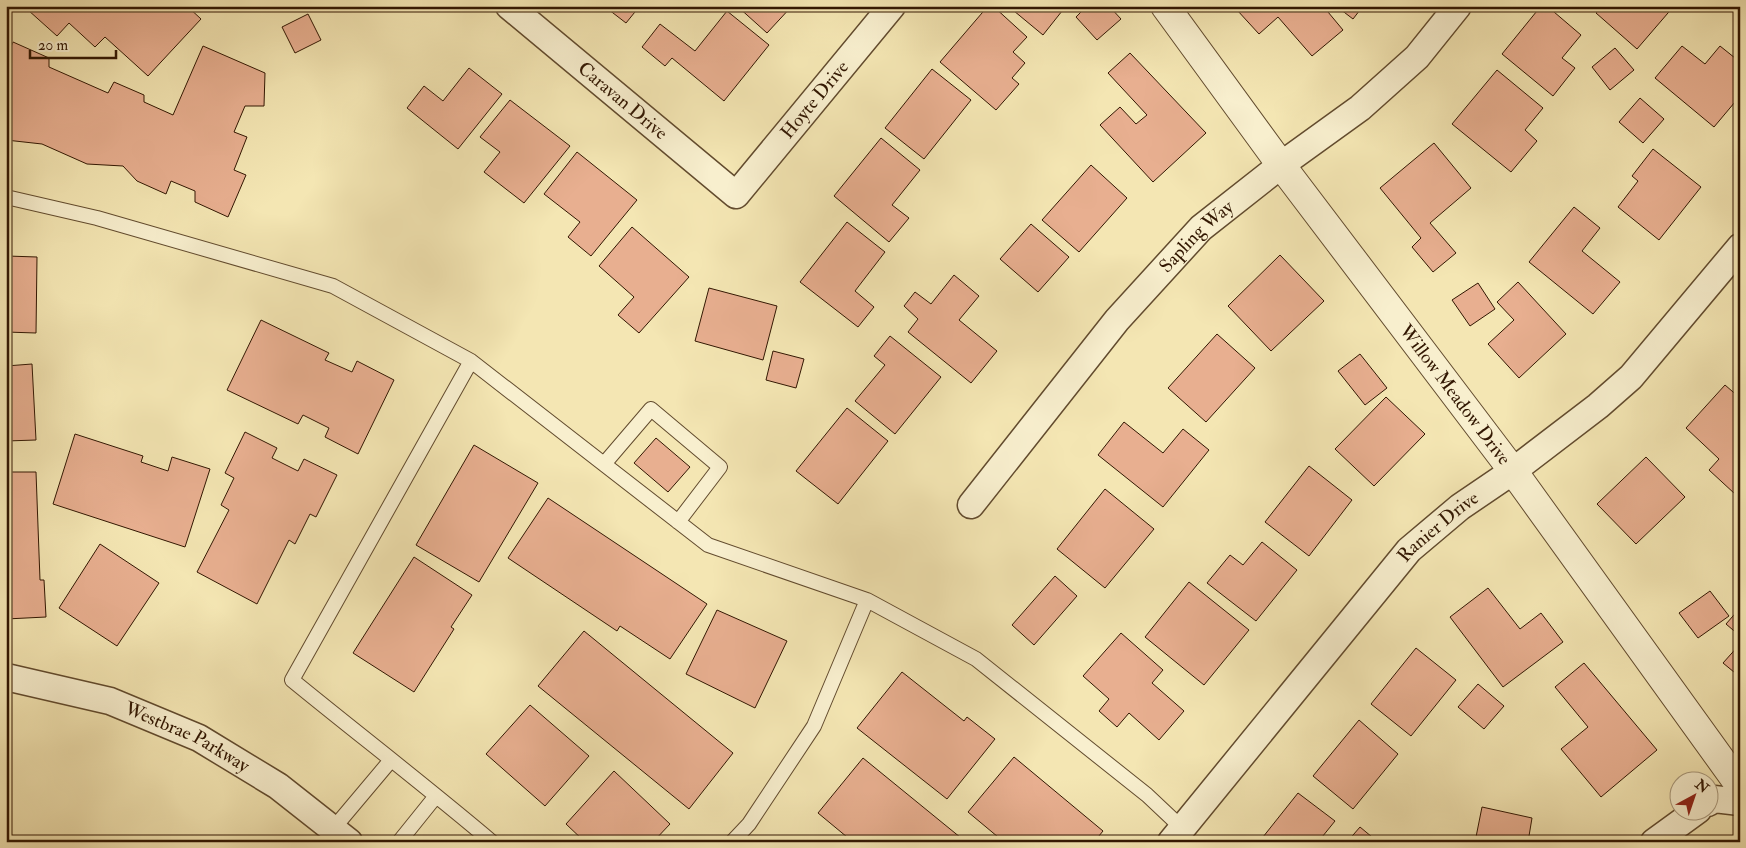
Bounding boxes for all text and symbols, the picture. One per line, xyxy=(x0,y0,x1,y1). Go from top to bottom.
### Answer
scale bar xyxy=(30,28,116,60)
text: 20 m xyxy=(38,36,68,55)
street label: Caravan Drive xyxy=(573,56,673,145)
street label: Hoyte Drive xyxy=(775,56,854,144)
street label: Sapling Way xyxy=(1154,195,1239,278)
street label: Willow Meadow Drive xyxy=(1393,319,1516,470)
street label: Ranier Drive xyxy=(1392,486,1483,567)
street label: Westbrae Parkway xyxy=(120,696,255,778)
north arrow xyxy=(1668,770,1718,820)
text: N xyxy=(1691,775,1713,797)

